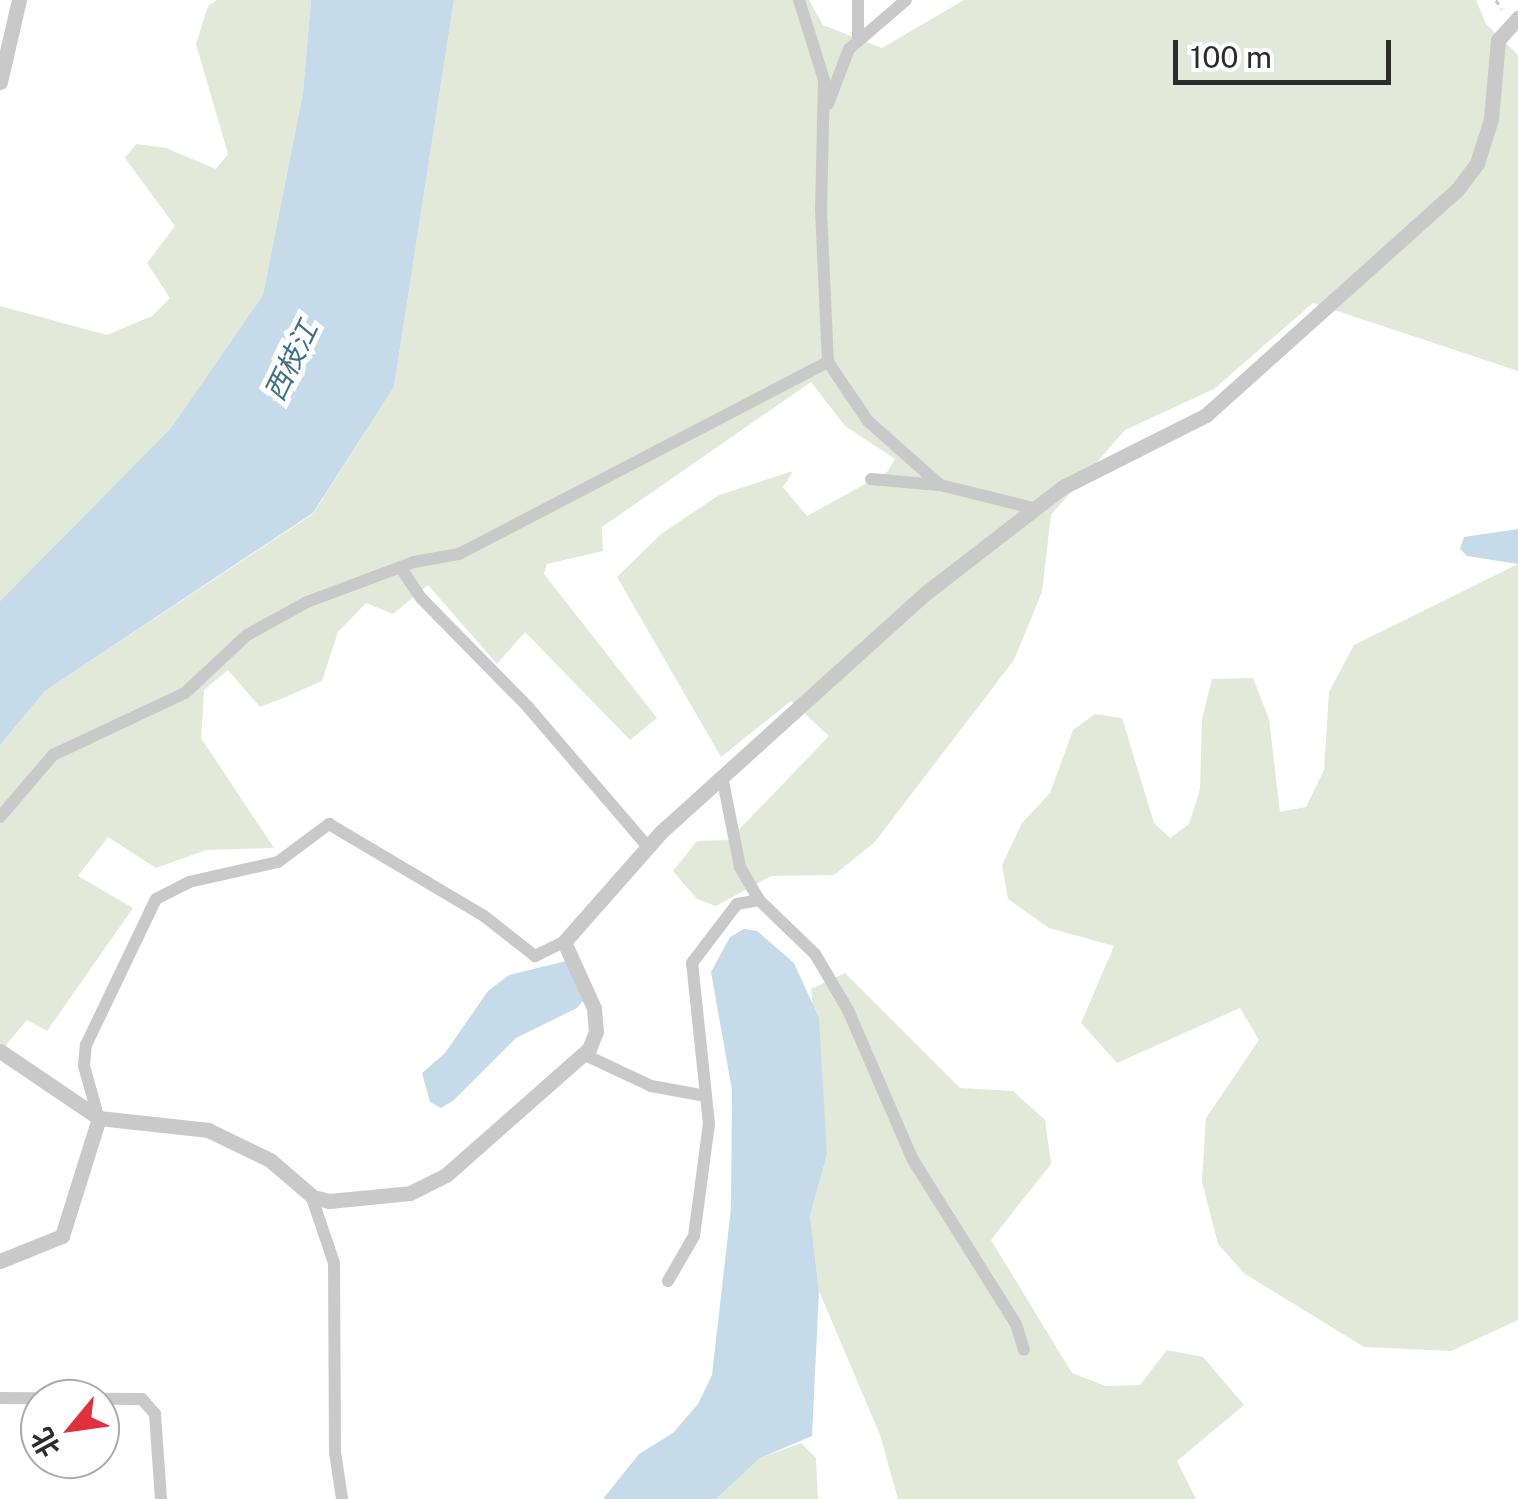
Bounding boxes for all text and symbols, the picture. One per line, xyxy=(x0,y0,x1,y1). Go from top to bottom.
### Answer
scale bar xyxy=(1178,20,1396,82)
text: 100 m xyxy=(1190,39,1272,75)
water label: 西枝江 xyxy=(257,316,325,406)
north arrow xyxy=(20,1379,120,1479)
text: 北 xyxy=(24,1423,66,1463)

